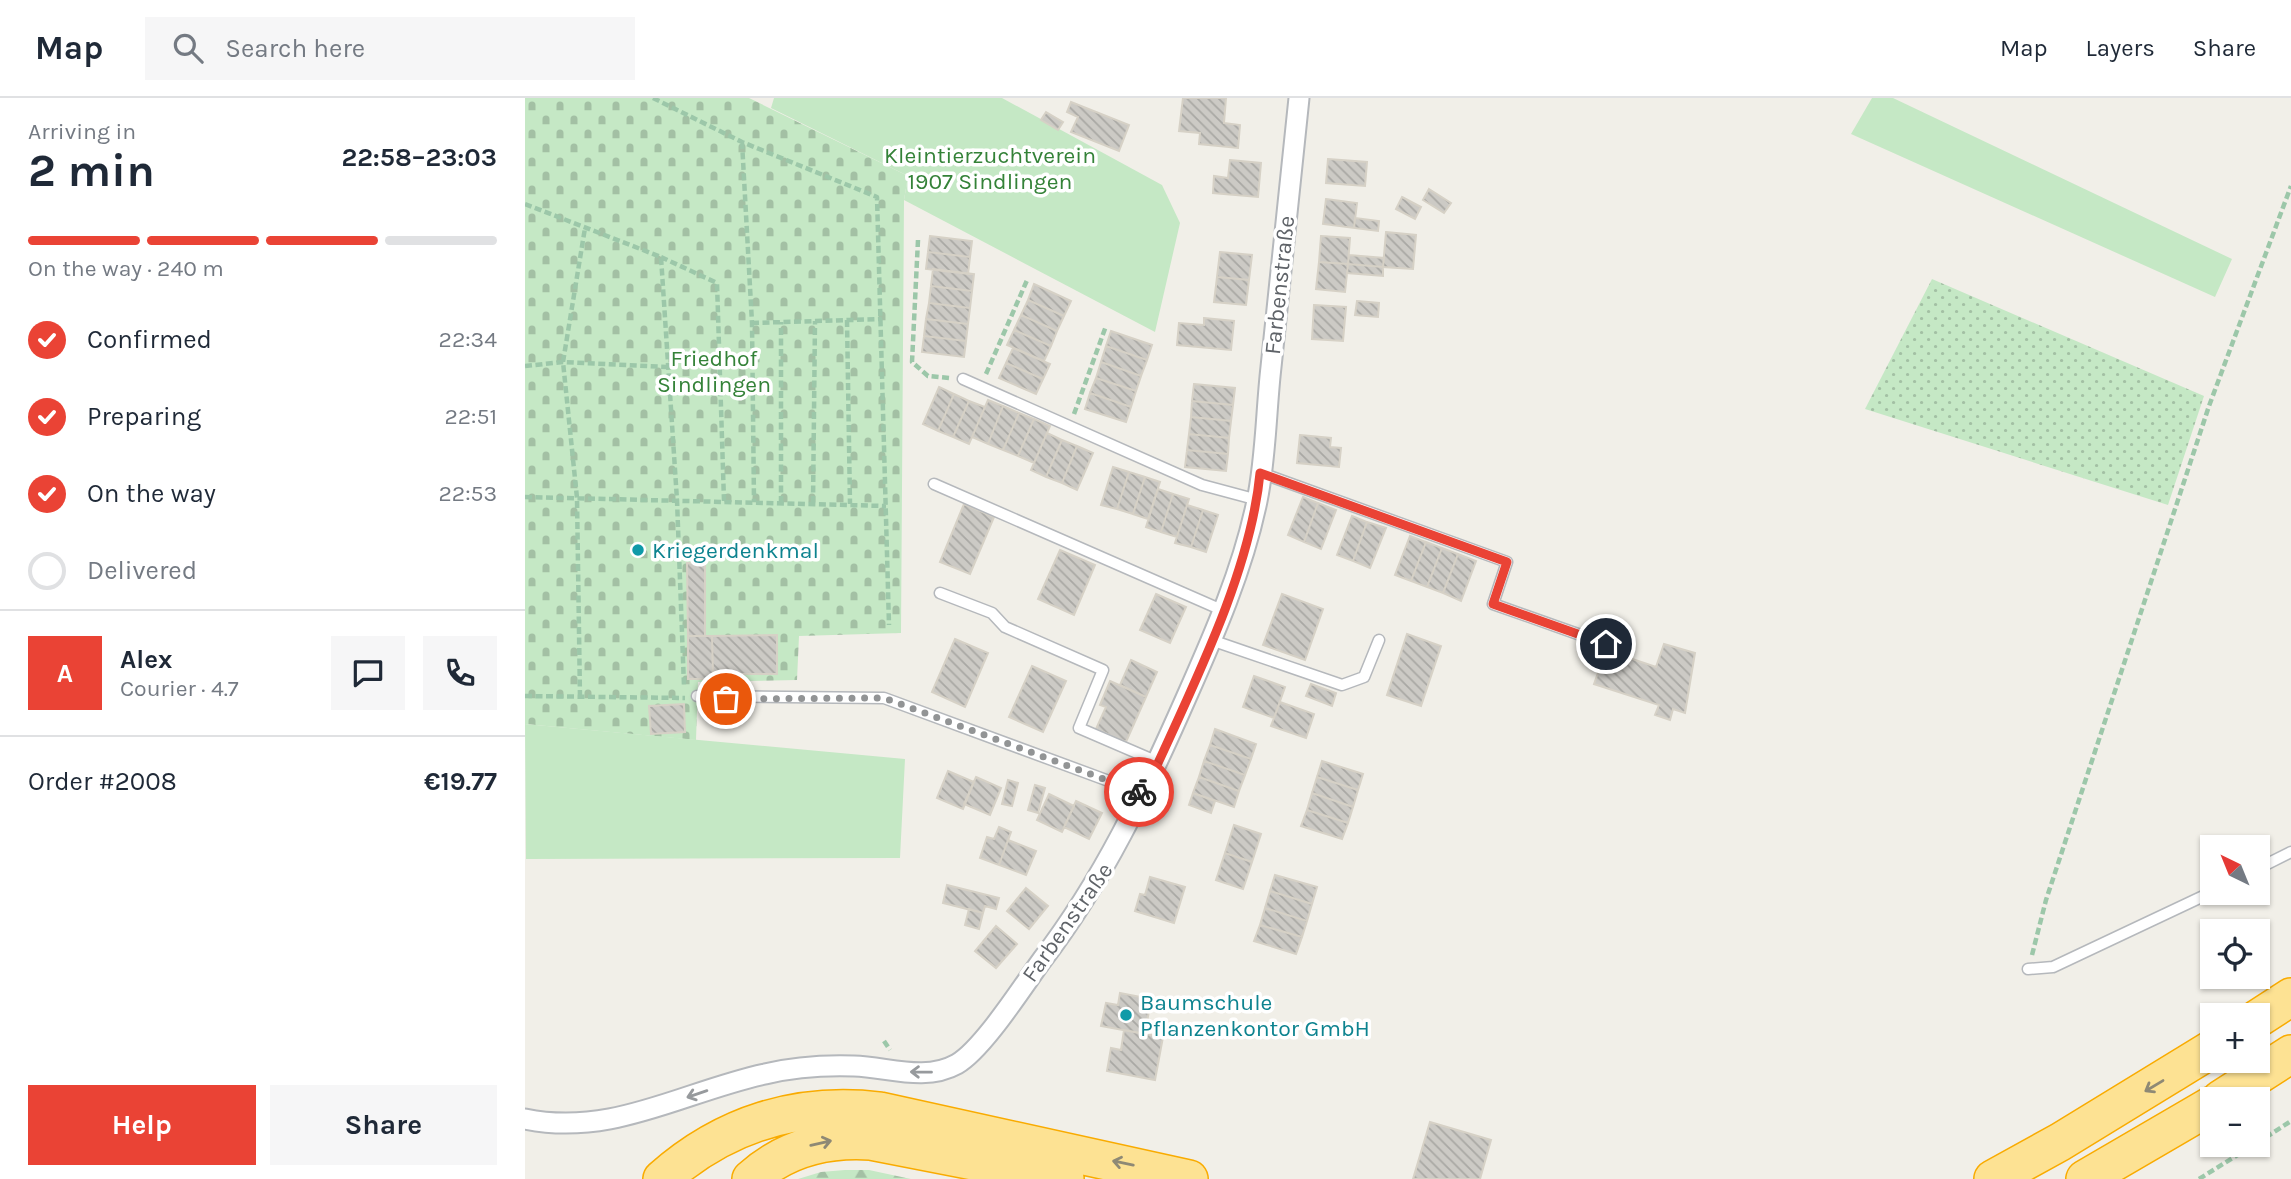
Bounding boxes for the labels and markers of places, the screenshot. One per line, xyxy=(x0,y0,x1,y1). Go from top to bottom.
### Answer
place label: Kriegerdenkmal xyxy=(652,537,819,564)
marker: Kriegerdenkmal xyxy=(630,542,646,558)
pin xyxy=(1576,614,1636,674)
pin xyxy=(696,669,756,729)
place label: Baumschule Pflanzenkontor GmbH xyxy=(1140,989,1370,1042)
marker: Baumschule Pflanzenkontor GmbH xyxy=(1118,1007,1134,1023)

